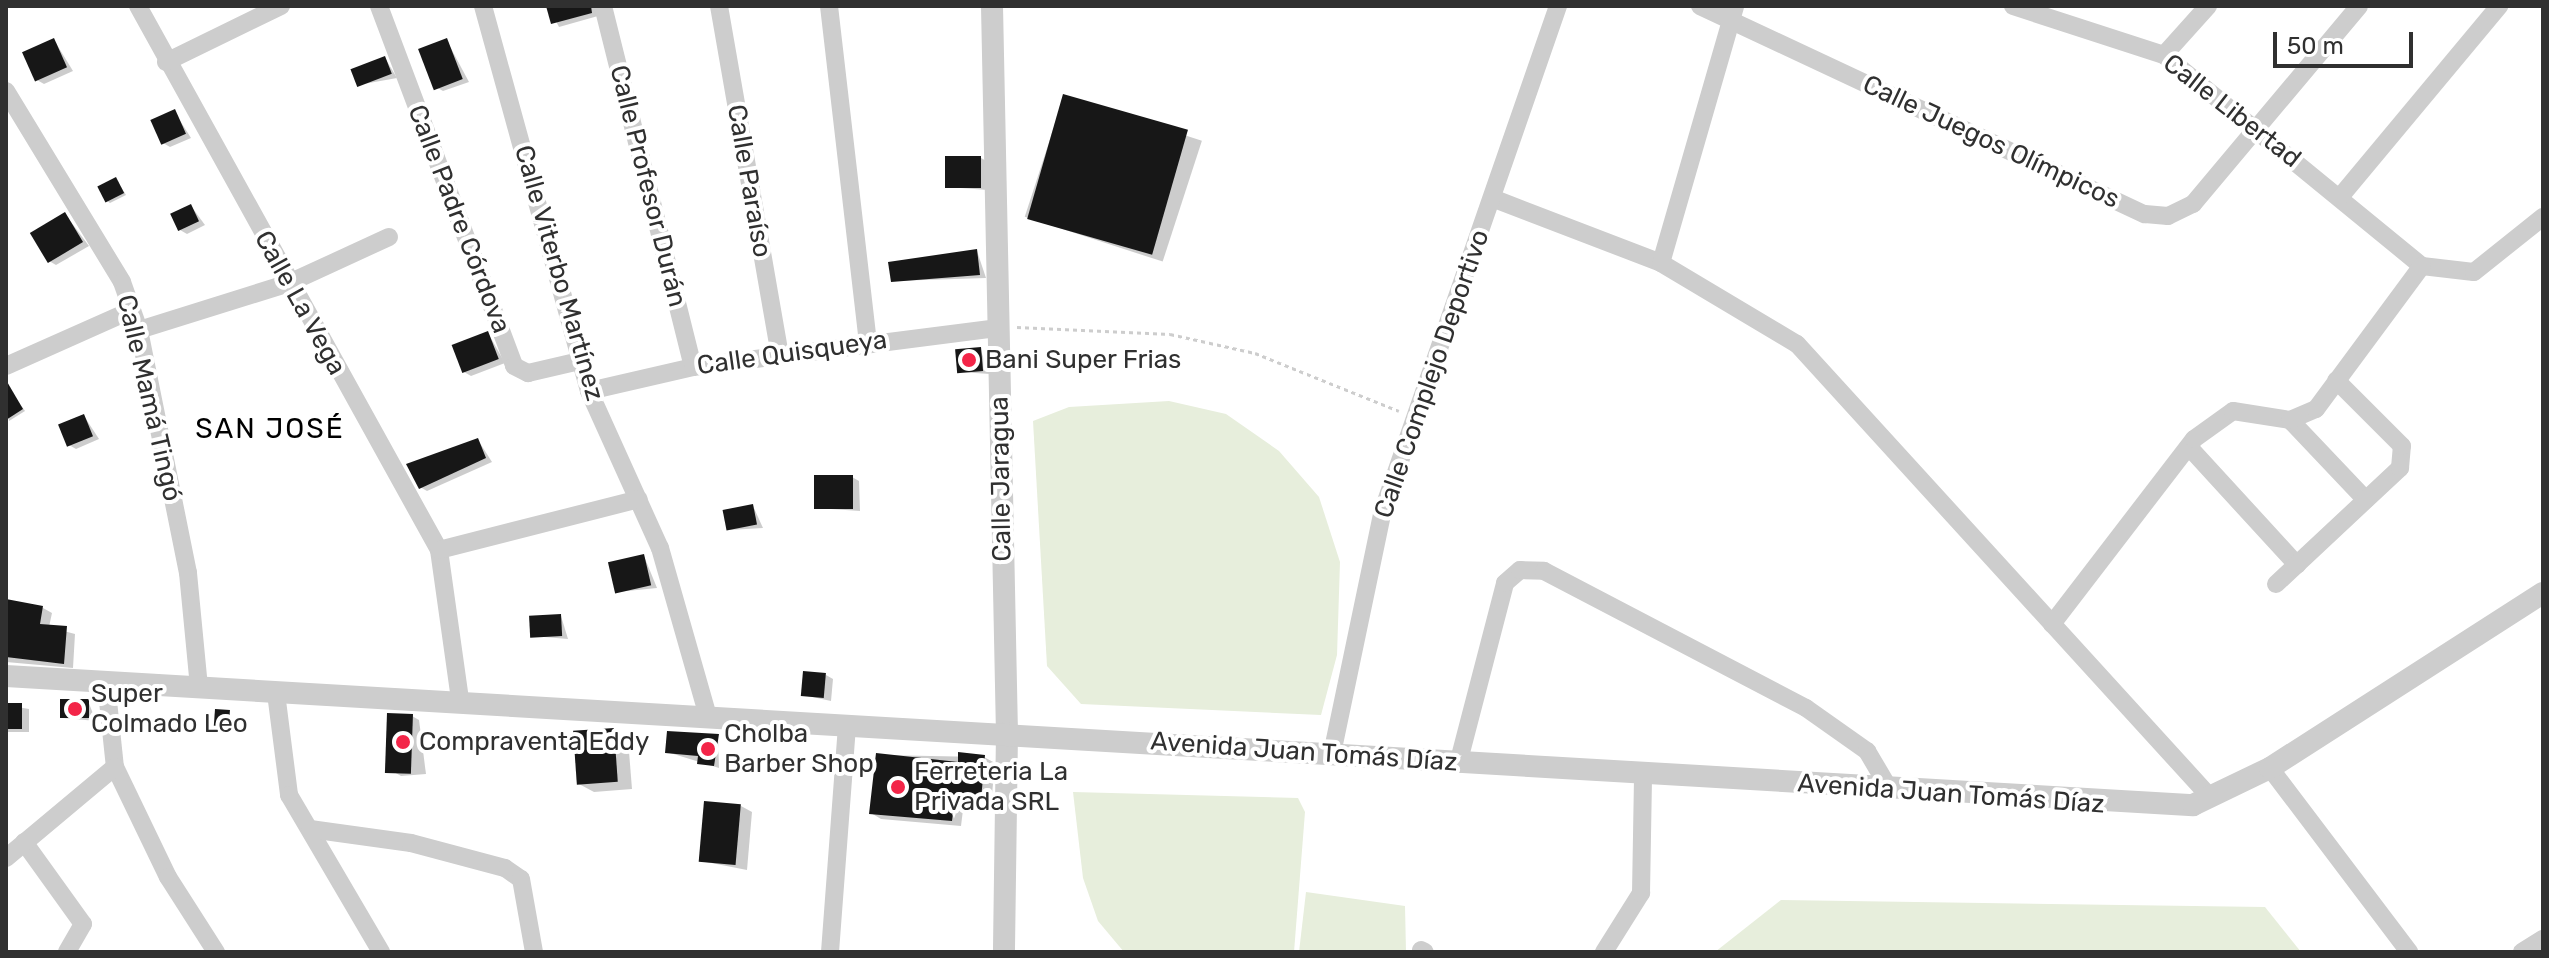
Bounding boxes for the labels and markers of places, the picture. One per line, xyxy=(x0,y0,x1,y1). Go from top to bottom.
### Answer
place label: Bani Super Frias xyxy=(985,344,1182,376)
marker: Bani Super Frias xyxy=(960,351,978,369)
place label: Super Colmado Leo xyxy=(91,678,248,740)
marker: Super Colmado Leo xyxy=(66,700,84,718)
place label: Cholba Barber Shop xyxy=(724,718,874,780)
place label: Compraventa Eddy xyxy=(419,726,649,758)
marker: Compraventa Eddy xyxy=(394,733,412,751)
marker: Cholba Barber Shop xyxy=(699,740,717,758)
place label: Ferreteria La Privada SRL xyxy=(914,756,1068,818)
marker: Ferreteria La Privada SRL xyxy=(889,778,907,796)

